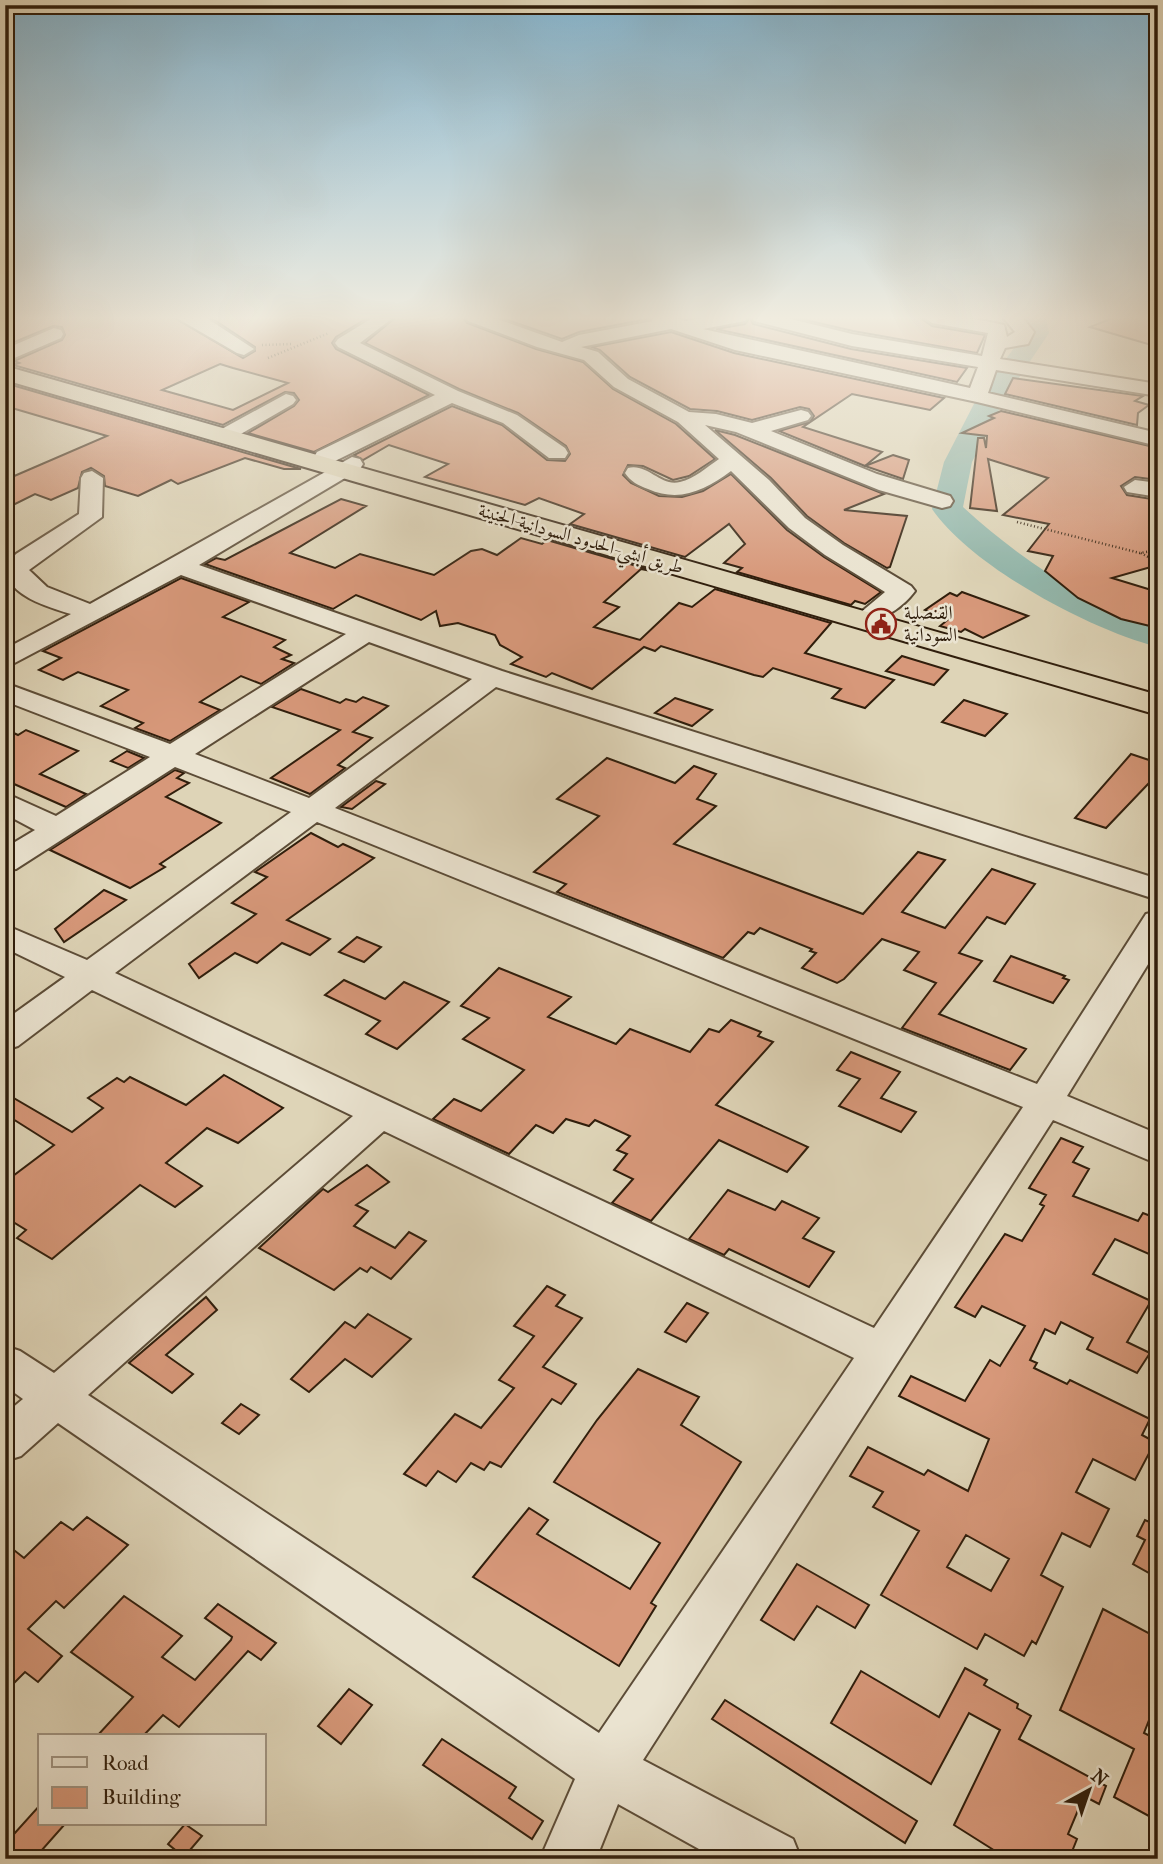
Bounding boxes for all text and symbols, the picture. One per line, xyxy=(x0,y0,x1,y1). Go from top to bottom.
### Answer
street label: طريق أبشي-الحدود السودانية-الجنينة xyxy=(474,497,687,585)
place label: القنصلية السودانية xyxy=(904,602,957,647)
public building icon: القنصلية السودانية xyxy=(864,607,898,641)
legend xyxy=(38,1734,266,1826)
text: Road xyxy=(102,1751,149,1775)
north arrow xyxy=(1054,1756,1124,1826)
text: N xyxy=(1087,1765,1112,1791)
text: Building xyxy=(102,1785,181,1809)

